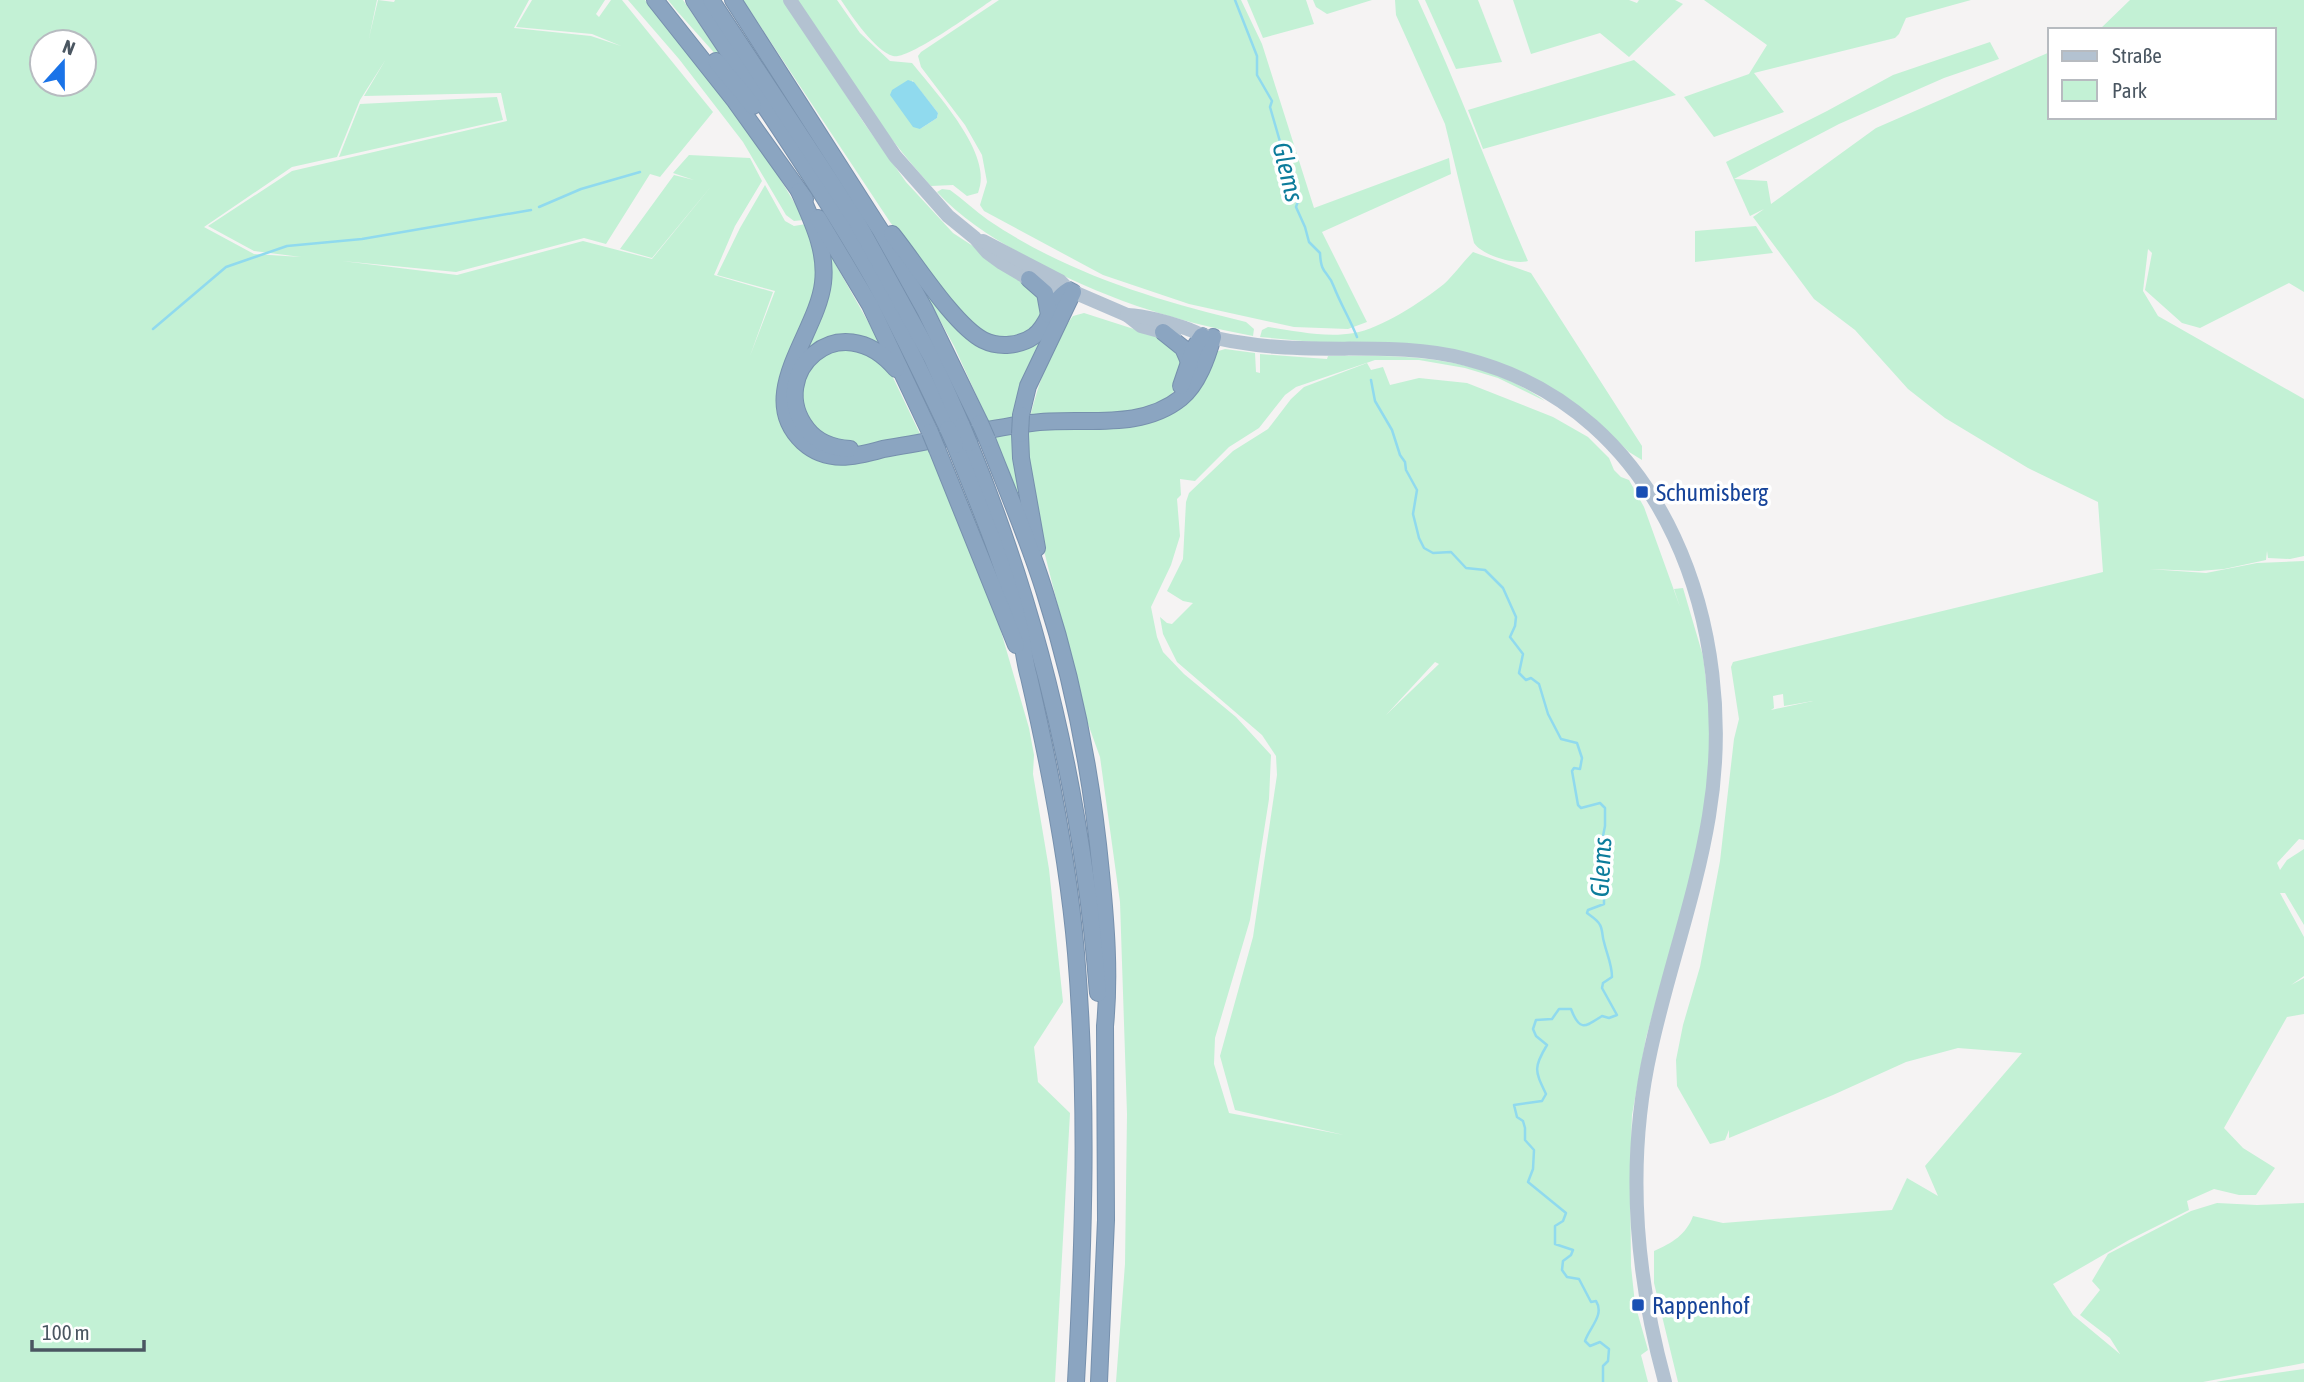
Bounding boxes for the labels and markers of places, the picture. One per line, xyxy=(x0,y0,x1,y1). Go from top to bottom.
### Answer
place label: Schumisberg xyxy=(1656,479,1769,506)
marker: Schumisberg xyxy=(1634,484,1650,500)
place label: Rappenhof xyxy=(1652,1292,1750,1319)
marker: Rappenhof xyxy=(1630,1297,1646,1313)

